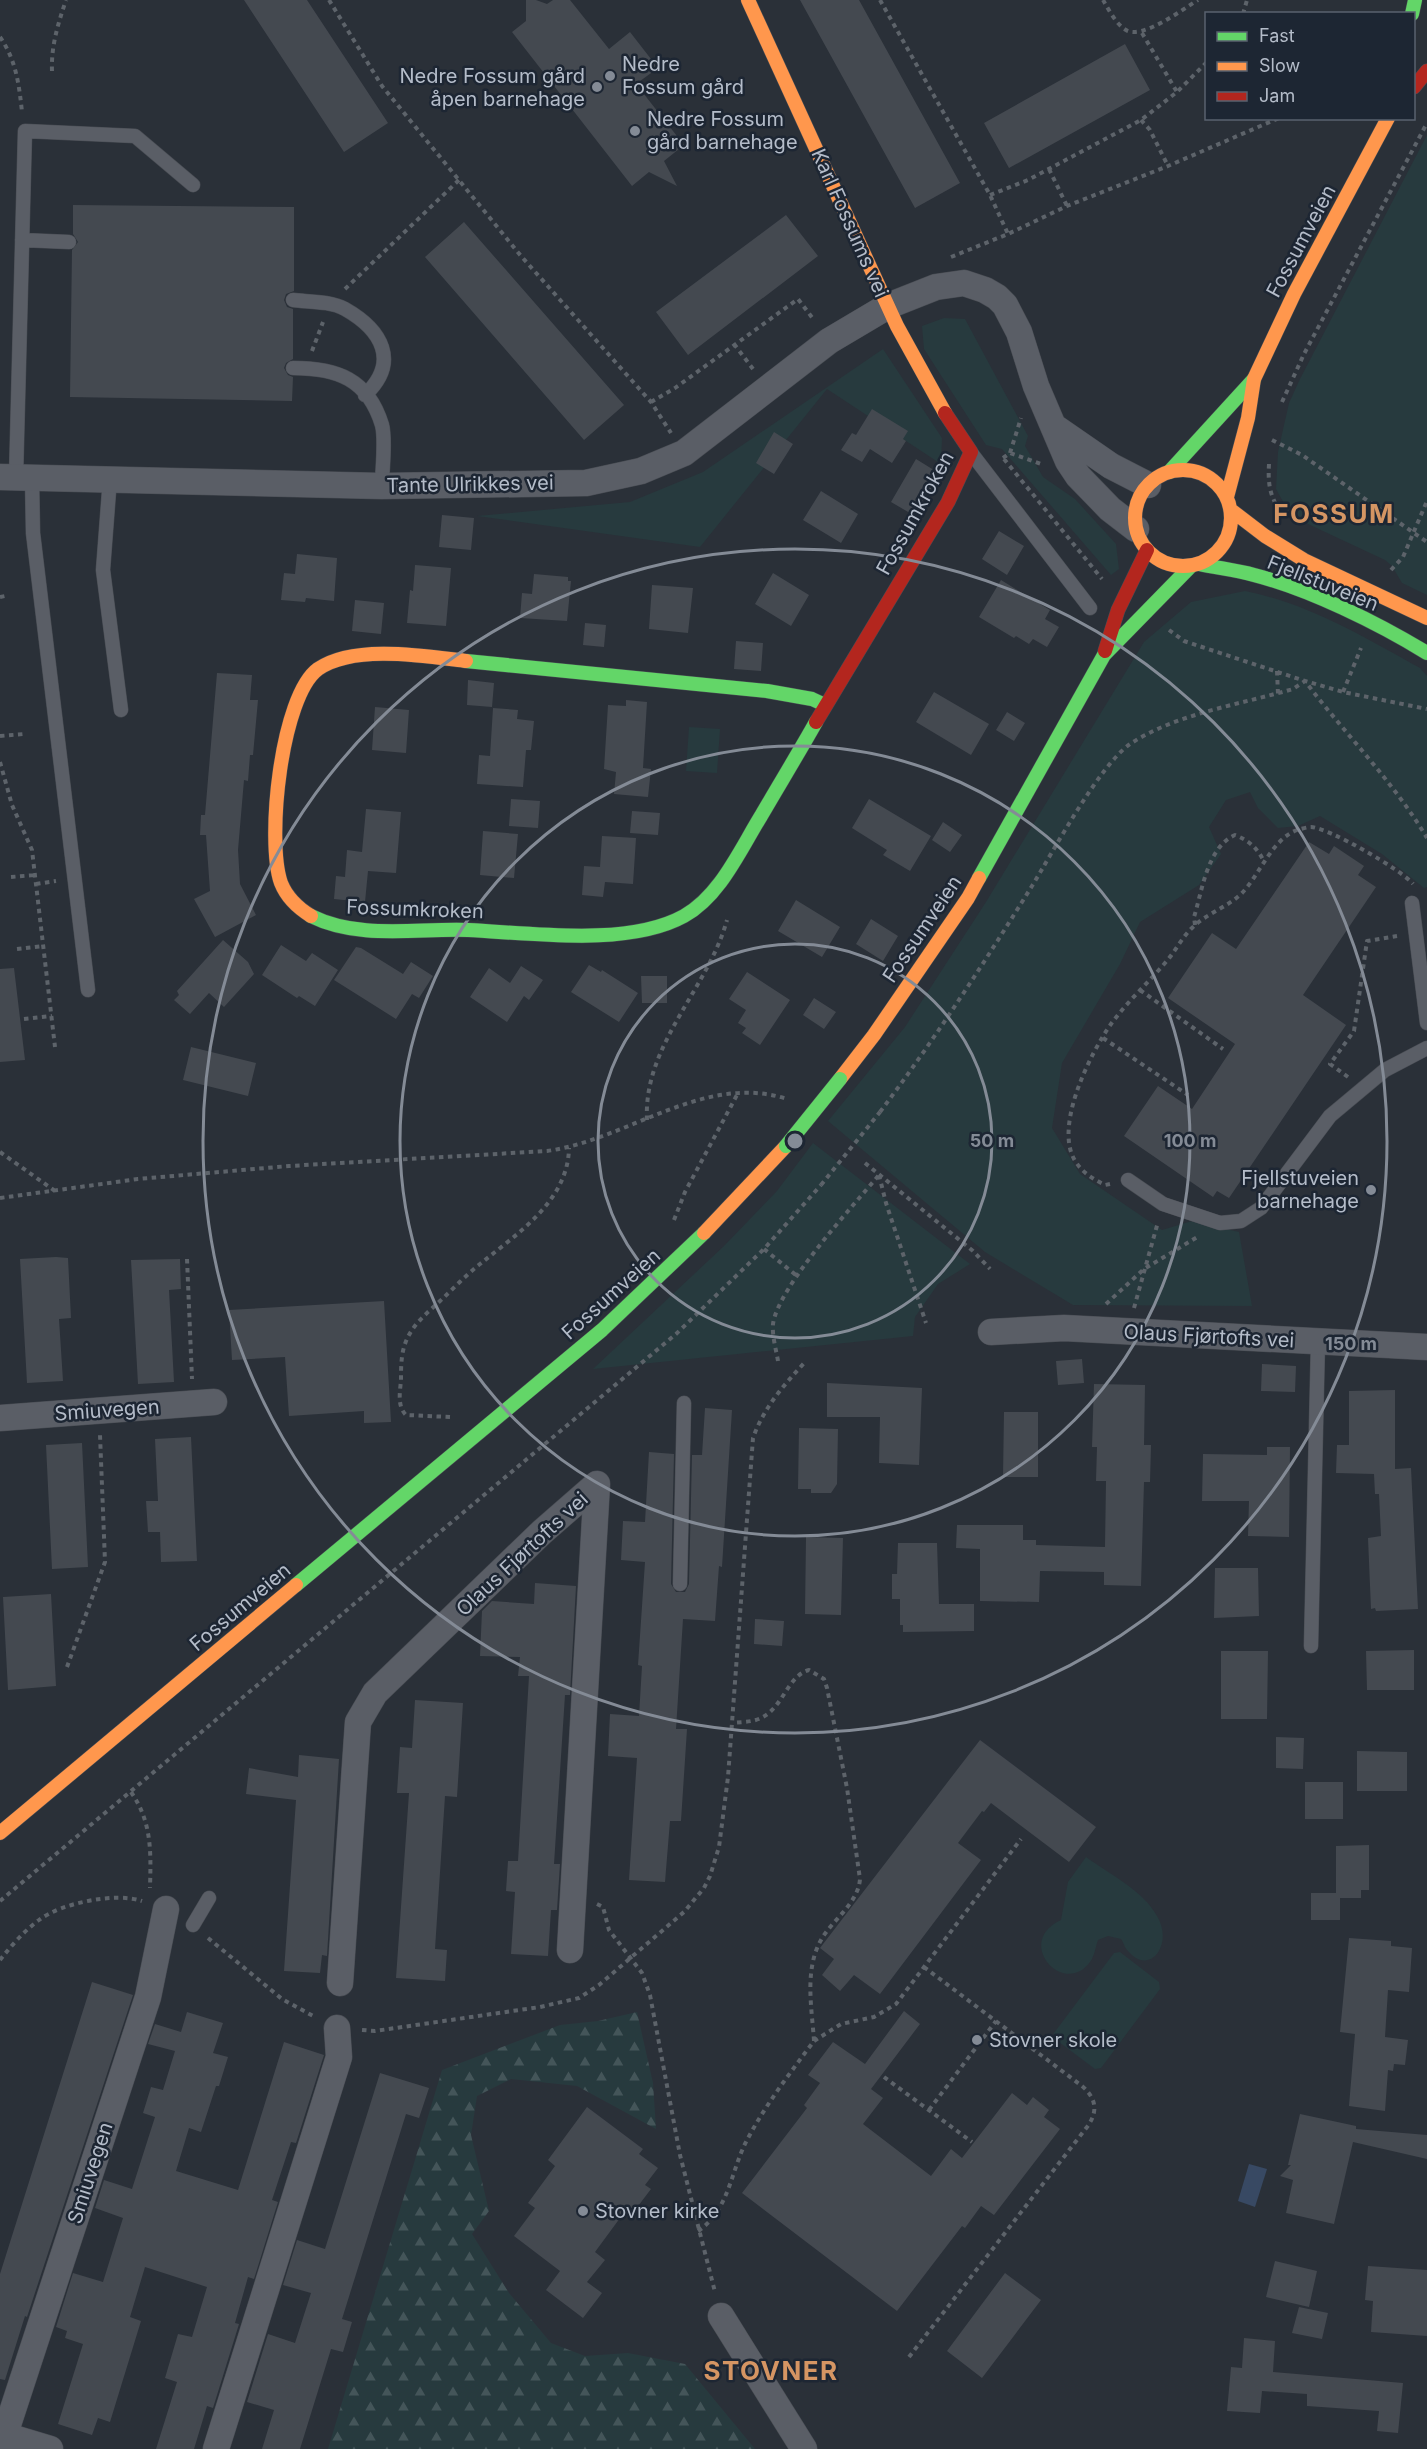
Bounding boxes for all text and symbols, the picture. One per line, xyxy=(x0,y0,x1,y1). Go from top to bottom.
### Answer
legend xyxy=(1205,12,1415,120)
text: Fast xyxy=(1259,25,1295,46)
place label: Nedre Fossum gård xyxy=(622,52,744,99)
text: Slow xyxy=(1259,55,1300,76)
place label: Nedre Fossum gård åpen barnehage xyxy=(400,64,585,111)
marker: Nedre Fossum gård xyxy=(603,69,617,83)
marker: Nedre Fossum gård åpen barnehage xyxy=(590,80,604,94)
text: Jam xyxy=(1259,85,1295,106)
place label: Nedre Fossum gård barnehage xyxy=(647,107,798,154)
marker: Nedre Fossum gård barnehage xyxy=(628,124,642,138)
street label: Karl Fossums vei xyxy=(807,145,893,301)
street label: Fossumveien xyxy=(1261,181,1341,301)
street label: Fossumkroken xyxy=(871,447,959,579)
street label: Tante Ulrikkes vei xyxy=(386,471,554,497)
district label: FOSSUM xyxy=(1273,498,1395,529)
street label: Fjellstuveien xyxy=(1264,550,1382,616)
street label: Fossumveien xyxy=(877,871,967,987)
street label: Fossumkroken xyxy=(346,895,484,923)
text: 50 m xyxy=(970,1130,1014,1151)
text: 100 m xyxy=(1164,1130,1216,1151)
centre of rings xyxy=(785,1131,805,1151)
place label: Fjellstuveien barnehage xyxy=(1241,1166,1359,1213)
marker: Fjellstuveien barnehage xyxy=(1364,1183,1378,1197)
street label: Fossumveien xyxy=(557,1244,665,1344)
street label: Olaus Fjørtofts vei xyxy=(1123,1320,1295,1352)
text: 150 m xyxy=(1325,1333,1377,1354)
street label: Smiuvegen xyxy=(54,1394,160,1426)
street label: Olaus Fjørtofts vei xyxy=(451,1487,593,1621)
street label: Fossumveien xyxy=(185,1558,295,1656)
place label: Stovner skole xyxy=(989,2028,1117,2052)
marker: Stovner skole xyxy=(970,2033,984,2047)
street label: Smiuvegen xyxy=(62,2119,118,2227)
place label: Stovner kirke xyxy=(595,2199,720,2223)
marker: Stovner kirke xyxy=(576,2204,590,2218)
district label: STOVNER xyxy=(703,2355,839,2386)

